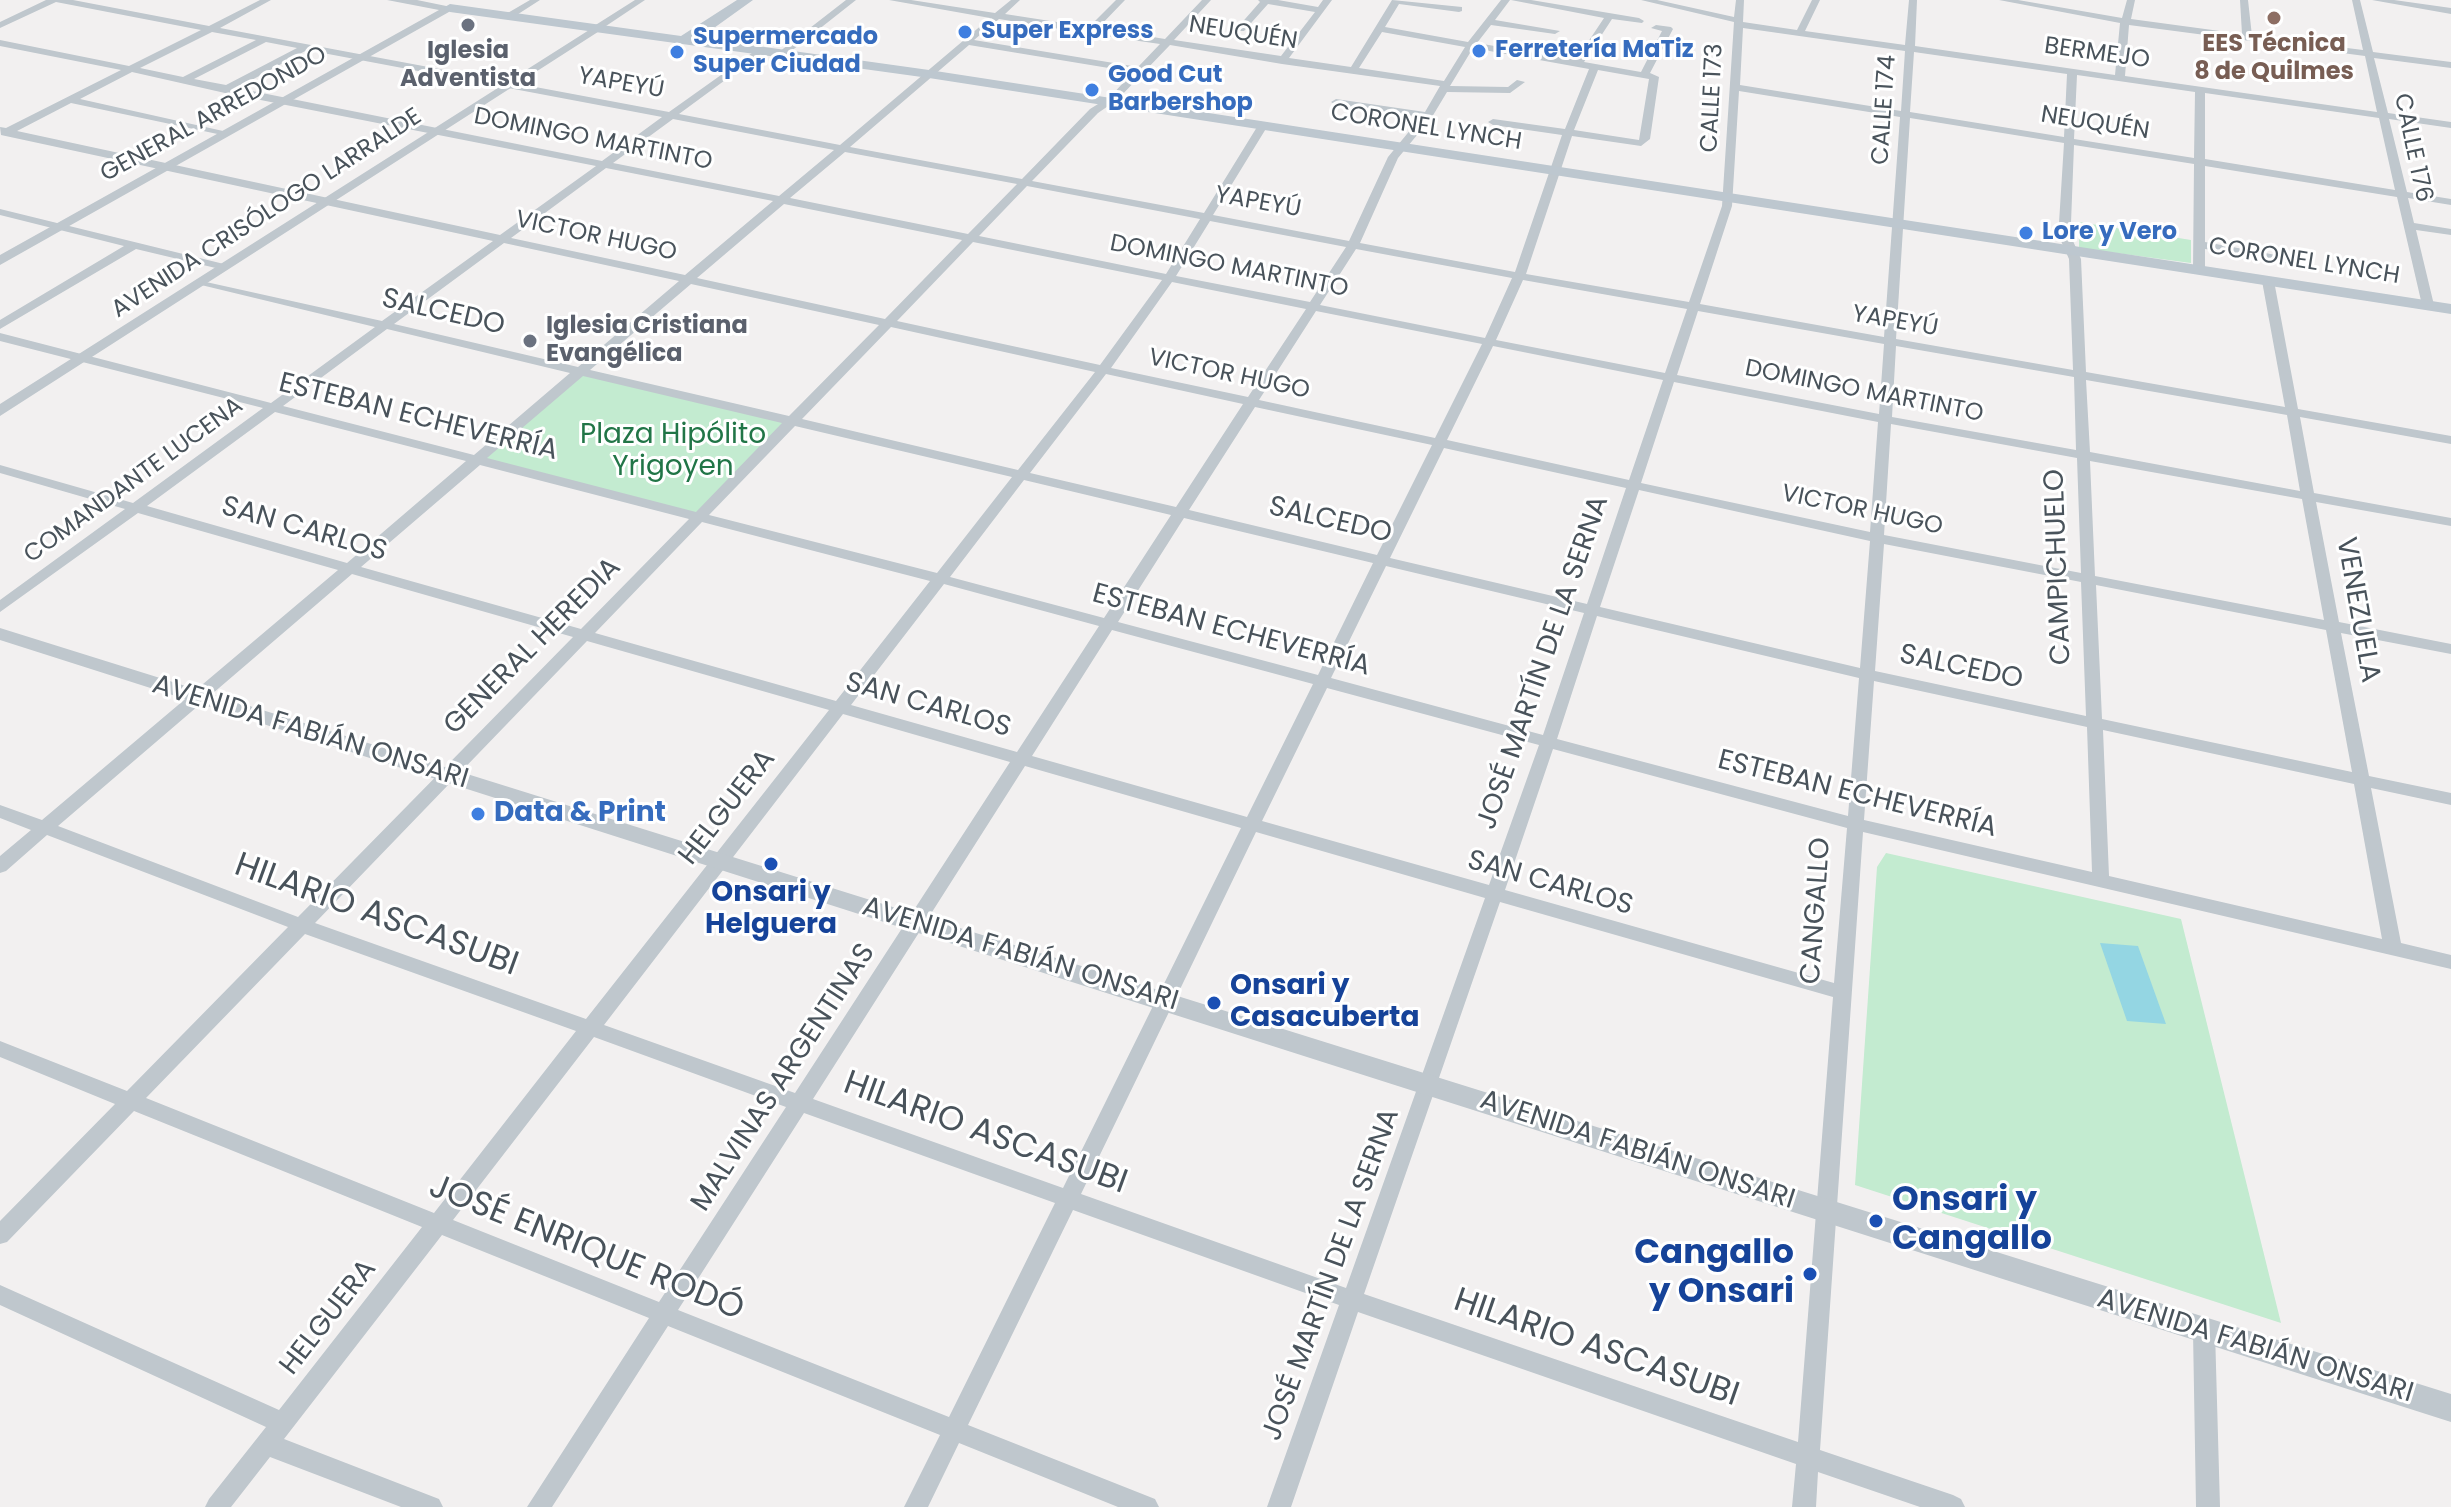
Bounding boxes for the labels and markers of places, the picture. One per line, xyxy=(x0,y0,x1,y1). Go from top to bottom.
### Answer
marker: EES Técnica 8 de Quilmes xyxy=(2265,9,2283,27)
marker: Iglesia Adventista xyxy=(459,16,477,34)
place label: Super Express xyxy=(981,18,1154,46)
marker: Super Express xyxy=(956,23,974,41)
place label: Supermercado Super Ciudad xyxy=(693,24,878,80)
place label: EES Técnica 8 de Quilmes xyxy=(2194,31,2354,87)
place label: Ferretería MaTiz xyxy=(1495,37,1694,65)
place label: Iglesia Adventista xyxy=(400,38,536,94)
marker: Ferretería MaTiz xyxy=(1470,42,1488,60)
marker: Supermercado Super Ciudad xyxy=(668,43,686,61)
place label: Good Cut Barbershop xyxy=(1108,62,1253,118)
marker: Good Cut Barbershop xyxy=(1083,81,1101,99)
place label: Lore y Vero xyxy=(2042,219,2177,247)
marker: Lore y Vero xyxy=(2017,224,2035,242)
place label: Iglesia Cristiana Evangélica xyxy=(546,313,748,369)
marker: Iglesia Cristiana Evangélica xyxy=(521,332,539,350)
place label: Data & Print xyxy=(494,797,666,831)
marker: Data & Print xyxy=(469,805,487,823)
marker: Onsari y Helguera xyxy=(762,855,780,873)
place label: Onsari y Helguera xyxy=(705,877,837,943)
place label: Onsari y Casacuberta xyxy=(1230,970,1419,1036)
marker: Onsari y Casacuberta xyxy=(1205,994,1223,1012)
place label: Onsari y Cangallo xyxy=(1892,1181,2052,1260)
marker: Onsari y Cangallo xyxy=(1867,1212,1885,1230)
place label: Cangallo y Onsari xyxy=(1634,1234,1794,1314)
marker: Cangallo y Onsari xyxy=(1801,1265,1819,1283)

